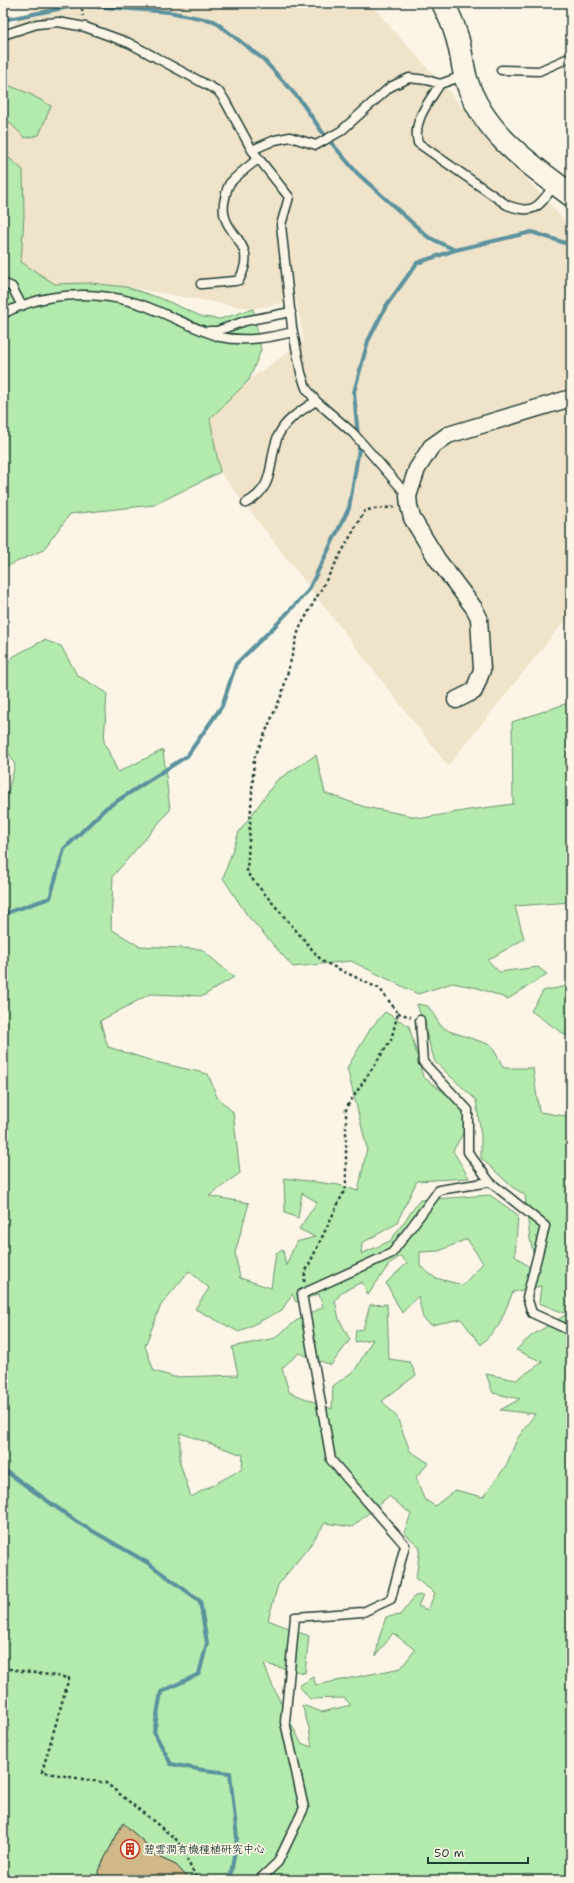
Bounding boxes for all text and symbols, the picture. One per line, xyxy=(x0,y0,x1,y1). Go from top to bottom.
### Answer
building icon: 碧雲澗有機種植研究中心 xyxy=(119,1838,141,1860)
scale bar xyxy=(428,1839,528,1865)
place label: 碧雲澗有機種植研究中心 xyxy=(144,1842,265,1857)
text: 50 m xyxy=(434,1845,464,1861)

